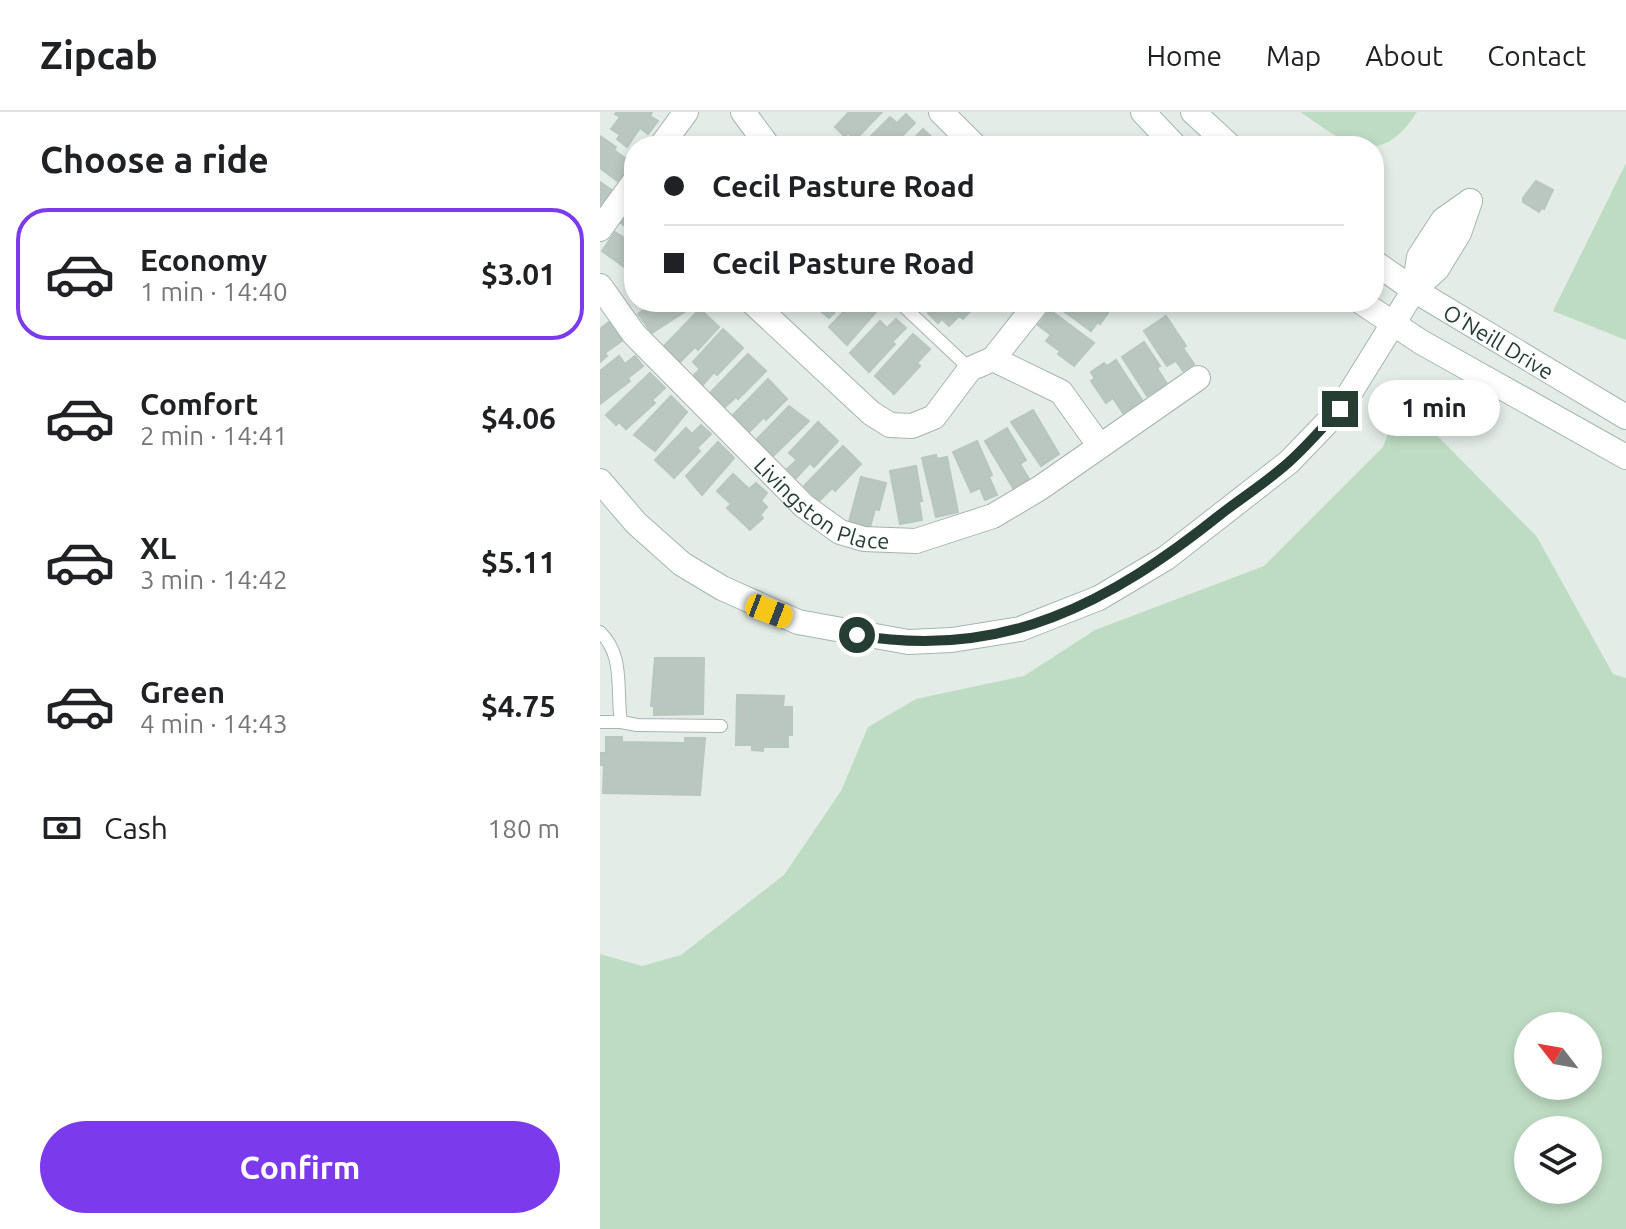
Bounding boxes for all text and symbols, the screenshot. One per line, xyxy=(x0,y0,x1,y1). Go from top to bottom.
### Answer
text: Zipcab xyxy=(40,34,158,76)
text: Home xyxy=(1147,40,1222,71)
text: Map xyxy=(1266,40,1321,71)
text: About xyxy=(1365,40,1443,71)
text: Contact xyxy=(1487,40,1586,71)
text: Choose a ride xyxy=(40,139,269,180)
text: Cecil Pasture Road xyxy=(712,169,975,203)
icon: car xyxy=(44,238,116,310)
text: Economy xyxy=(140,243,267,277)
text: Cecil Pasture Road xyxy=(712,246,975,280)
text: $3.01 xyxy=(481,257,556,291)
text: 1 min · 14:40 xyxy=(140,277,288,306)
street label: O'Neill Drive xyxy=(1439,298,1559,384)
callout: 1 min xyxy=(1368,381,1500,437)
icon: car xyxy=(44,382,116,454)
text: Comfort xyxy=(140,387,258,421)
route end xyxy=(1322,391,1358,427)
text: 1 min xyxy=(1401,393,1467,422)
text: $4.06 xyxy=(481,401,556,435)
text: 2 min · 14:41 xyxy=(140,421,288,450)
street label: Livingston Place xyxy=(750,452,890,552)
icon: car xyxy=(44,526,116,598)
text: XL xyxy=(140,531,176,565)
text: $5.11 xyxy=(481,545,556,579)
text: 3 min · 14:42 xyxy=(140,565,288,594)
car xyxy=(742,591,796,631)
route start xyxy=(839,617,875,653)
icon: car xyxy=(44,670,116,742)
text: Green xyxy=(140,675,225,709)
text: $4.75 xyxy=(481,689,556,723)
text: 4 min · 14:43 xyxy=(140,709,288,738)
icon: cash xyxy=(40,806,84,850)
text: Cash xyxy=(104,811,168,845)
text: 180 m xyxy=(488,814,560,843)
north arrow xyxy=(1514,1012,1602,1100)
map controls xyxy=(1514,1012,1602,1204)
button: layers xyxy=(1514,1116,1602,1204)
button: Confirm xyxy=(40,1121,560,1213)

